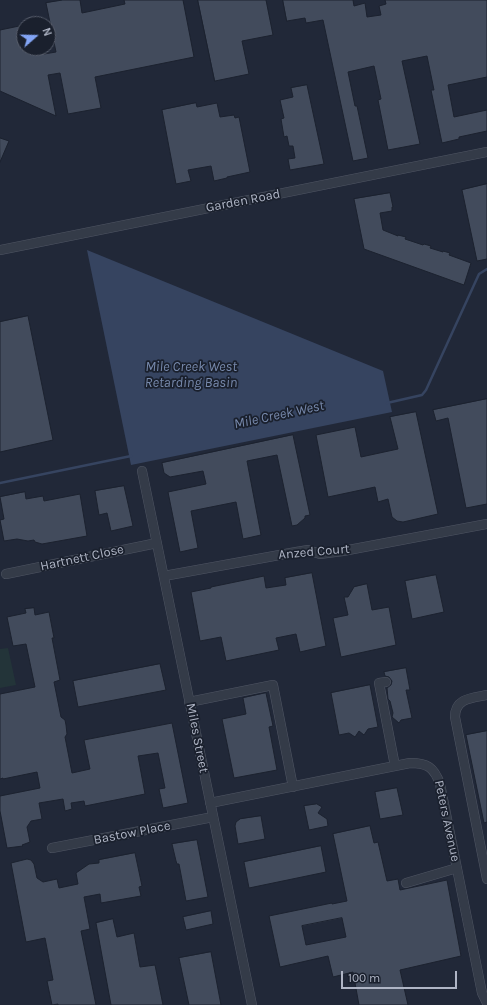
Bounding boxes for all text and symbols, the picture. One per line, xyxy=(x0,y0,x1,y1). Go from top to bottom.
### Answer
north arrow xyxy=(16,16,56,56)
text: N xyxy=(39,26,54,38)
street label: Garden Road xyxy=(204,186,282,216)
water label: Mile Creek West Retarding Basin xyxy=(145,359,237,392)
water label: Mile Creek West xyxy=(232,397,326,433)
street label: Anzed Court xyxy=(278,541,350,563)
street label: Hartnett Close xyxy=(39,542,125,574)
street label: Miles Street xyxy=(183,702,211,774)
street label: Peters Avenue xyxy=(431,779,463,863)
street label: Bastow Place xyxy=(92,818,172,848)
scale bar xyxy=(343,963,459,989)
text: 100 m xyxy=(348,971,380,985)

